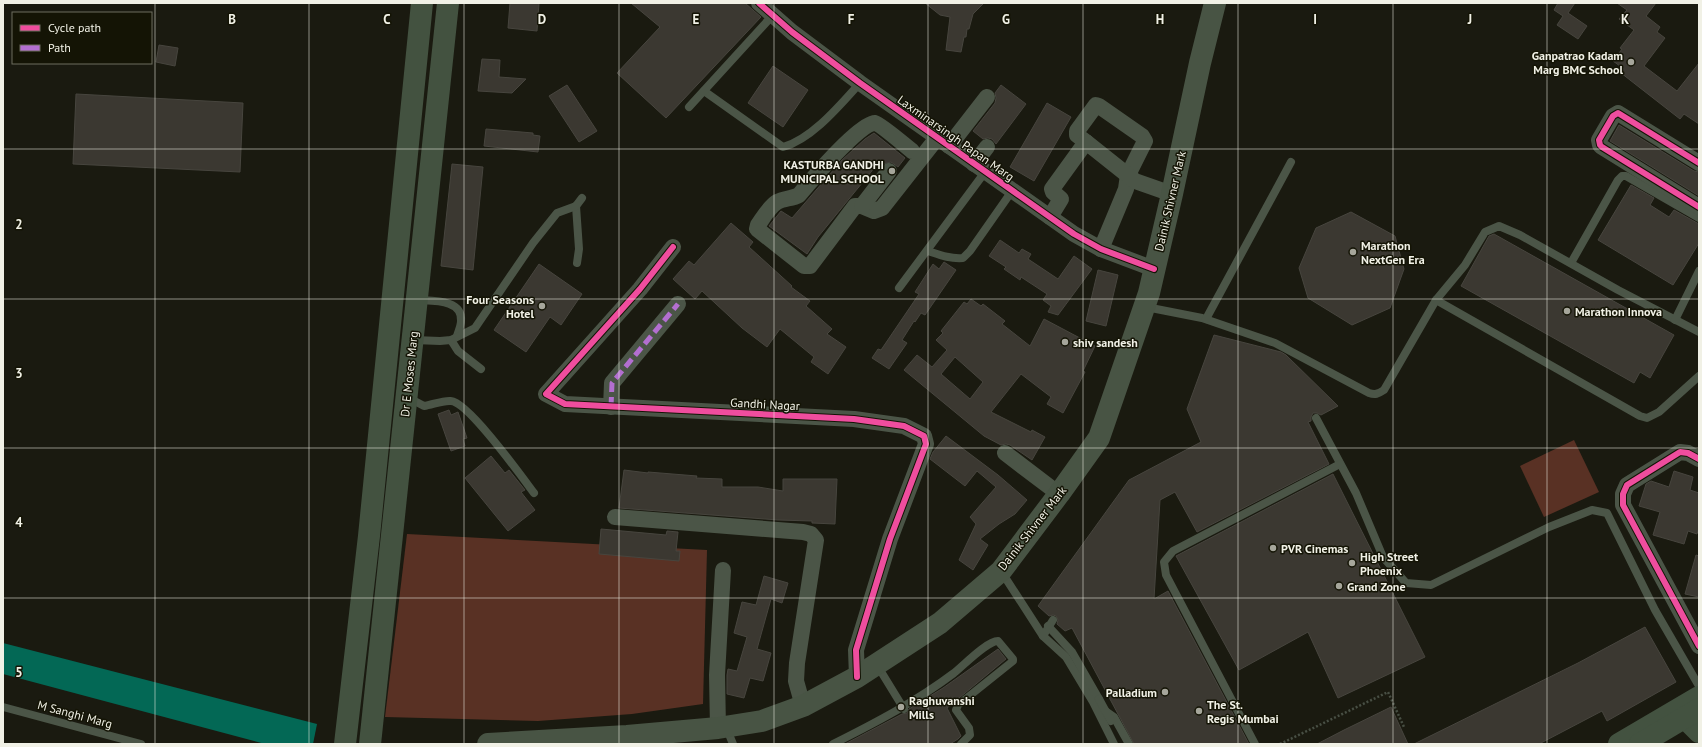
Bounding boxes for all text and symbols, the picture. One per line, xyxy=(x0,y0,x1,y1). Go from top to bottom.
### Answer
text: B xyxy=(228,11,236,28)
text: C xyxy=(383,11,391,28)
text: D xyxy=(538,11,546,28)
text: E xyxy=(693,11,700,28)
text: F xyxy=(848,11,855,28)
text: G xyxy=(1002,11,1010,28)
text: H xyxy=(1156,11,1164,28)
text: I xyxy=(1313,11,1317,28)
text: J xyxy=(1467,11,1472,28)
text: K xyxy=(1621,11,1629,28)
legend xyxy=(12,12,152,64)
text: Cycle path xyxy=(48,20,101,35)
text: Path xyxy=(48,40,71,55)
place label: Ganpatrao Kadam Marg BMC School xyxy=(1532,48,1623,77)
marker: Ganpatrao Kadam Marg BMC School xyxy=(1626,57,1636,67)
street label: Laxminarsingh Papan Marg xyxy=(895,92,1017,184)
street label: Dainik Shivner Mark xyxy=(1151,149,1189,253)
place label: KASTURBA GANDHI MUNICIPAL SCHOOL xyxy=(781,157,885,186)
marker: KASTURBA GANDHI MUNICIPAL SCHOOL xyxy=(887,166,897,176)
text: 2 xyxy=(15,216,23,233)
place label: Marathon NextGen Era xyxy=(1361,238,1425,267)
marker: Marathon NextGen Era xyxy=(1348,247,1358,257)
place label: Four Seasons Hotel xyxy=(466,292,534,321)
marker: Four Seasons Hotel xyxy=(537,301,547,311)
place label: Marathon Innova xyxy=(1575,304,1662,319)
marker: Marathon Innova xyxy=(1562,306,1572,316)
street label: Dr E Moses Marg xyxy=(397,330,421,418)
place label: shiv sandesh xyxy=(1073,335,1138,350)
marker: shiv sandesh xyxy=(1060,337,1070,347)
text: 3 xyxy=(15,365,23,382)
street label: Gandhi Nagar xyxy=(730,395,800,413)
street label: Dainik Shivner Mark xyxy=(995,483,1070,573)
text: 4 xyxy=(15,514,23,531)
place label: PVR Cinemas xyxy=(1281,541,1348,556)
marker: PVR Cinemas xyxy=(1268,543,1278,553)
place label: High Street Phoenix xyxy=(1360,549,1419,578)
marker: High Street Phoenix xyxy=(1347,558,1357,568)
place label: Grand Zone xyxy=(1347,579,1405,594)
marker: Grand Zone xyxy=(1334,581,1344,591)
text: 5 xyxy=(15,664,23,681)
place label: Palladium xyxy=(1106,685,1157,700)
marker: Palladium xyxy=(1160,687,1170,697)
place label: Raghuvanshi Mills xyxy=(909,693,975,722)
street label: M Sanghi Marg xyxy=(36,697,114,731)
place label: The St. Regis Mumbai xyxy=(1207,697,1279,726)
marker: Raghuvanshi Mills xyxy=(896,702,906,712)
marker: The St. Regis Mumbai xyxy=(1194,706,1204,716)

